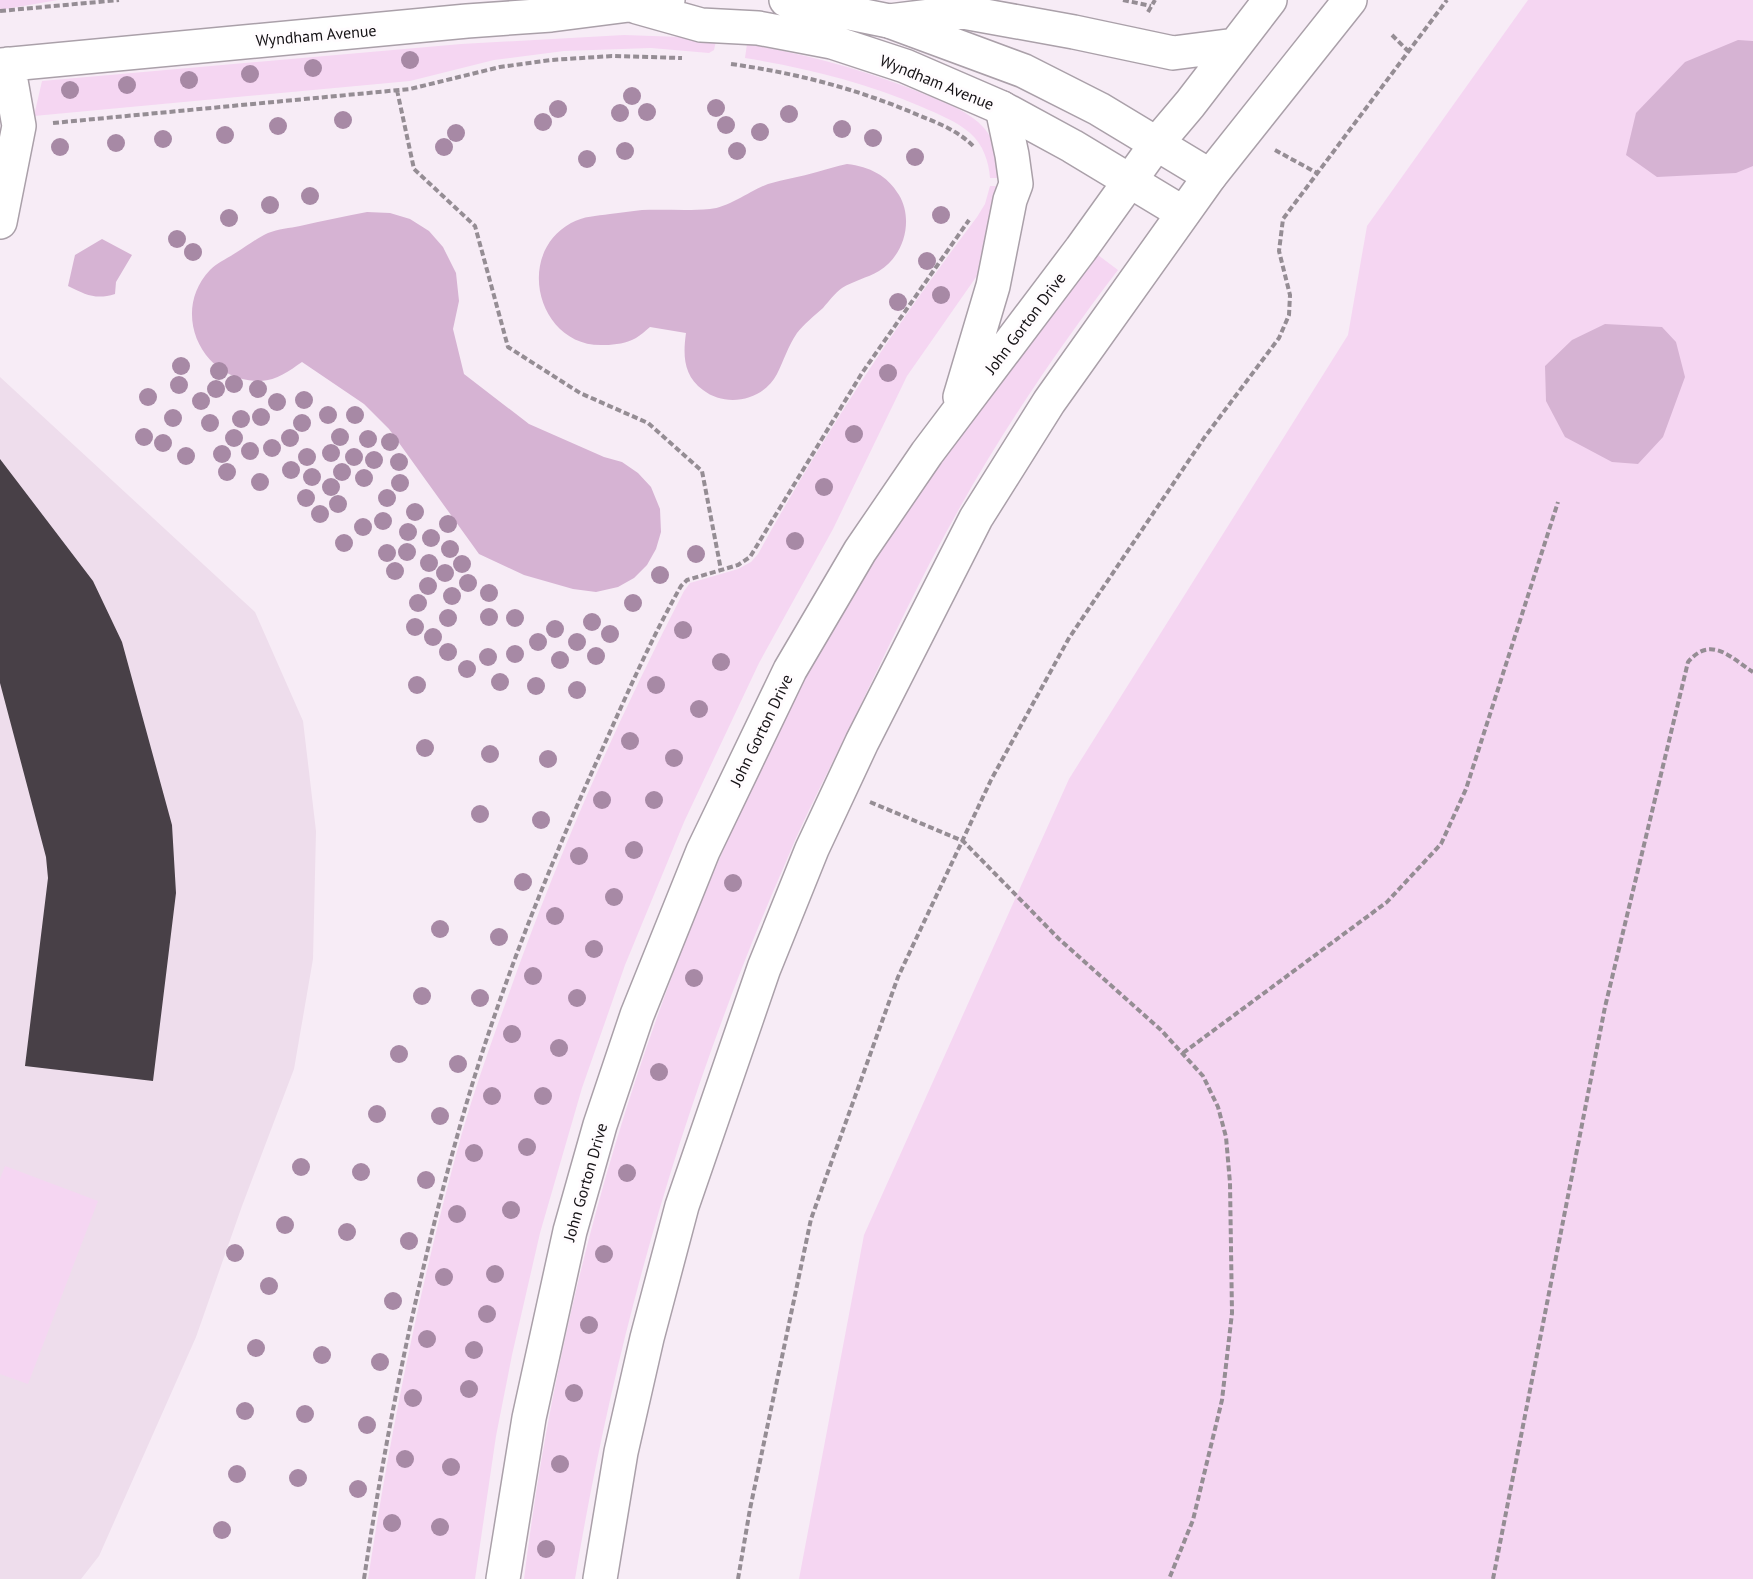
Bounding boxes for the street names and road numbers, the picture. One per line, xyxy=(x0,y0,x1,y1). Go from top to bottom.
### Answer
street label: Wyndham Avenue xyxy=(255,20,377,50)
street label: Wyndham Avenue xyxy=(877,50,997,114)
street label: John Gorton Drive xyxy=(980,268,1070,379)
street label: John Gorton Drive xyxy=(725,671,797,790)
street label: John Gorton Drive xyxy=(558,1121,611,1244)

